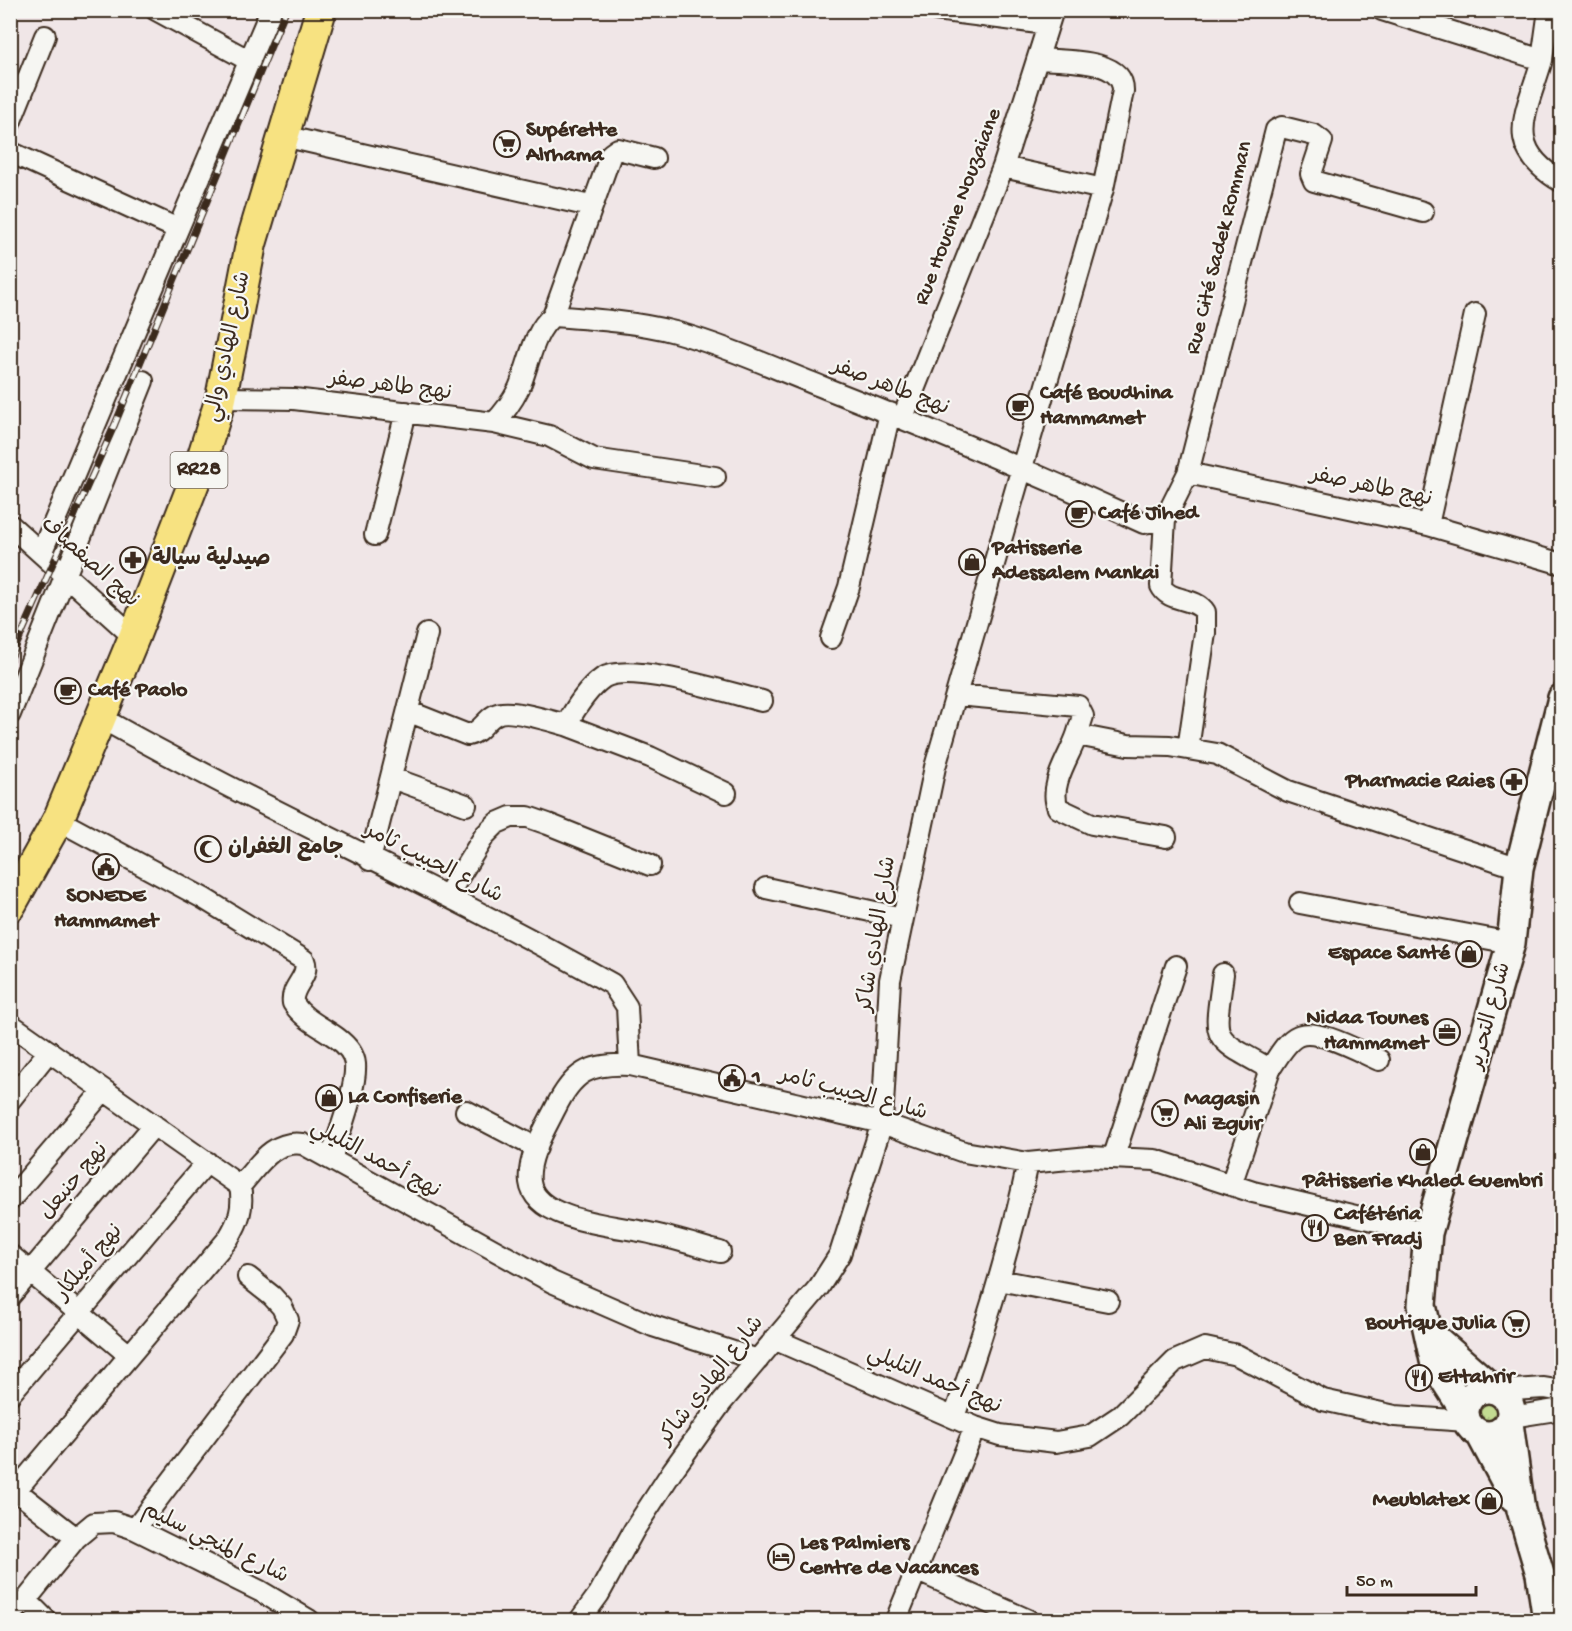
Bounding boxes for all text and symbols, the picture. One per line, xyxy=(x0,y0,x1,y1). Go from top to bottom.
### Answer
street label: Rue Houcine Nouzaiane xyxy=(909,104,1009,309)
place label: Supérette Alrhama xyxy=(525,118,618,169)
supermarket icon: Supérette Alrhama xyxy=(492,129,522,159)
street label: Rue Cité Sadek Romman xyxy=(1181,138,1259,357)
street label: شارع الهادي والي xyxy=(200,269,261,425)
street label: نهج طاهر صفر xyxy=(826,353,953,422)
street label: نهج طاهر صفر xyxy=(325,366,453,407)
place label: Café Boudhina Hammamet xyxy=(1039,381,1174,432)
cafe icon: Café Boudhina Hammamet xyxy=(1005,392,1035,422)
road number: RR28 xyxy=(170,452,228,488)
street label: نهج طاهر صفر xyxy=(1306,462,1434,514)
cafe icon: Café Jihed xyxy=(1064,499,1094,529)
place label: Café Jihed xyxy=(1097,501,1200,527)
street label: نهج الصفصاف xyxy=(34,512,144,614)
place label: Patisserie Adessalem Mankai xyxy=(991,536,1160,587)
pharmacy icon: صيدلية سيالة xyxy=(118,545,148,575)
place label: صيدلية سيالة xyxy=(152,546,270,573)
shop icon: Patisserie Adessalem Mankai xyxy=(957,547,987,577)
cafe icon: Café Paolo xyxy=(53,676,83,706)
place label: Café Paolo xyxy=(87,678,188,704)
pharmacy icon: Pharmacie Raies xyxy=(1499,767,1529,797)
place label: Pharmacie Raies xyxy=(1344,769,1496,795)
street label: شارع الحبيب ثامر xyxy=(358,817,507,910)
mosque icon: جامع الغفران xyxy=(193,834,223,864)
place label: جامع الغفران xyxy=(228,836,343,862)
public building icon: SONEDE Hammamet xyxy=(91,852,121,882)
street label: شارع الهادي شاكر xyxy=(853,855,903,1015)
place label: SONEDE Hammamet xyxy=(54,884,160,935)
shop icon: Espace Santé xyxy=(1454,939,1484,969)
place label: Espace Santé xyxy=(1328,941,1451,967)
street label: شارع التحرير xyxy=(1464,960,1518,1074)
place label: Nidaa Tounes Hammamet xyxy=(1306,1006,1430,1057)
office icon: Nidaa Tounes Hammamet xyxy=(1432,1017,1462,1047)
street label: شارع الحبيب ثامر xyxy=(774,1062,930,1127)
public building icon: 1 xyxy=(717,1063,747,1093)
place label: 1 xyxy=(751,1065,761,1091)
shop icon: La Confiserie xyxy=(314,1083,344,1113)
place label: La Confiserie xyxy=(348,1085,463,1111)
place label: Magasin Ali Zguir xyxy=(1183,1087,1264,1138)
supermarket icon: Magasin Ali Zguir xyxy=(1150,1098,1180,1128)
street label: نهج أحمد التليلي xyxy=(304,1111,446,1208)
shop icon: Pâtisserie Khaled Guembri xyxy=(1408,1137,1438,1167)
street label: نهج حنبعل xyxy=(35,1138,115,1226)
place label: Pâtisserie Khaled Guembri xyxy=(1302,1169,1544,1195)
place label: Cafétéria Ben Fradj xyxy=(1333,1202,1423,1253)
restaurant icon: Cafétéria Ben Fradj xyxy=(1300,1213,1330,1243)
street label: نهج أميلكار xyxy=(46,1217,130,1308)
supermarket icon: Boutique Julia xyxy=(1501,1309,1531,1339)
street label: شارع الهادي شاكر xyxy=(652,1311,770,1452)
place label: Boutique Julia xyxy=(1364,1311,1498,1337)
street label: نهج أحمد التليلي xyxy=(862,1337,1007,1424)
restaurant icon: Ettahrir xyxy=(1404,1363,1434,1393)
place label: Ettahrir xyxy=(1438,1365,1516,1391)
shop icon: Meublatex xyxy=(1474,1486,1504,1516)
place label: Meublatex xyxy=(1372,1488,1470,1514)
street label: شارع المنجي سليم xyxy=(136,1497,292,1593)
place label: Les Palmiers Centre de Vacances xyxy=(799,1531,980,1582)
hotel icon: Les Palmiers Centre de Vacances xyxy=(766,1542,796,1572)
scale bar xyxy=(1347,1559,1476,1597)
text: 50 m xyxy=(1356,1572,1393,1593)

